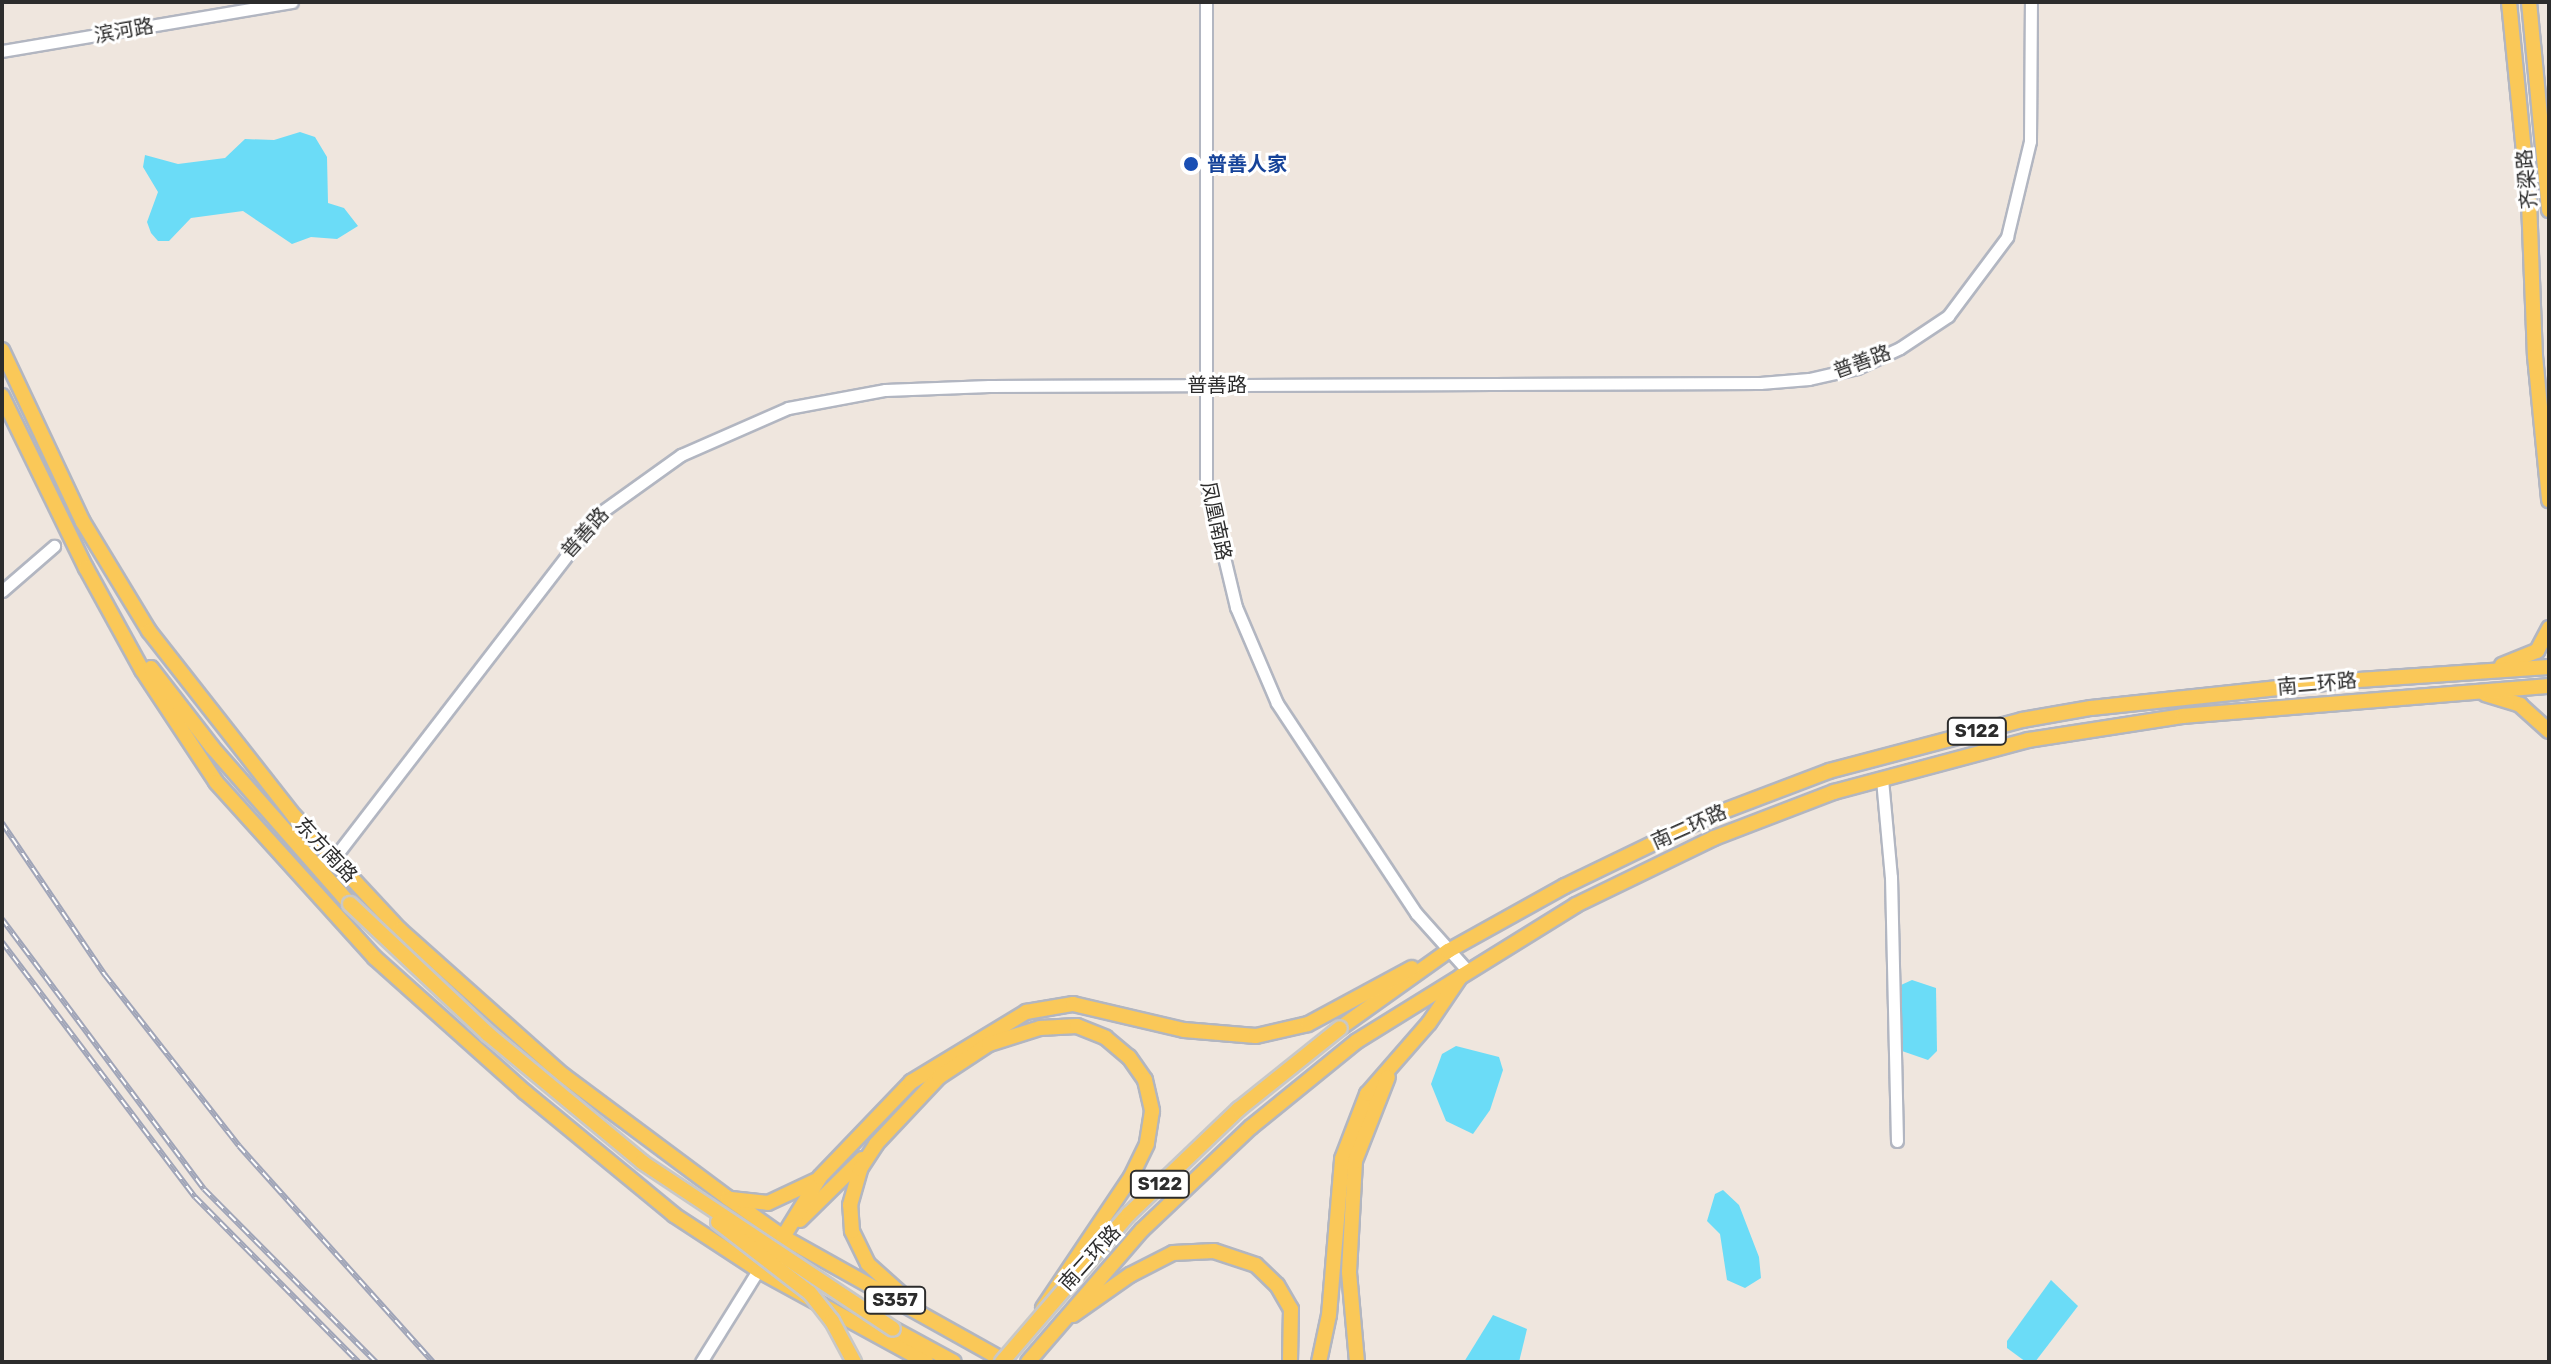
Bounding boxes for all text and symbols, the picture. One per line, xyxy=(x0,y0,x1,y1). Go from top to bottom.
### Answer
street label: 滨河路 xyxy=(92,14,156,48)
street label: 齐梁路 xyxy=(2512,148,2542,210)
place label: 普善人家 xyxy=(1207,152,1287,176)
marker: 普善人家 xyxy=(1182,155,1200,173)
street label: 普善路 xyxy=(1830,340,1894,384)
street label: 普善路 xyxy=(1187,373,1247,397)
street label: 凤凰南路 xyxy=(1196,479,1236,563)
street label: 普善路 xyxy=(556,503,614,563)
street label: 南二环路 xyxy=(2276,669,2358,699)
road number: S122 xyxy=(1945,717,2009,745)
street label: 南二环路 xyxy=(1648,800,1730,854)
street label: 东方南路 xyxy=(290,813,362,887)
road number: S122 xyxy=(1128,1170,1192,1198)
street label: 南二环路 xyxy=(1054,1220,1126,1296)
road number: S357 xyxy=(863,1286,927,1314)

